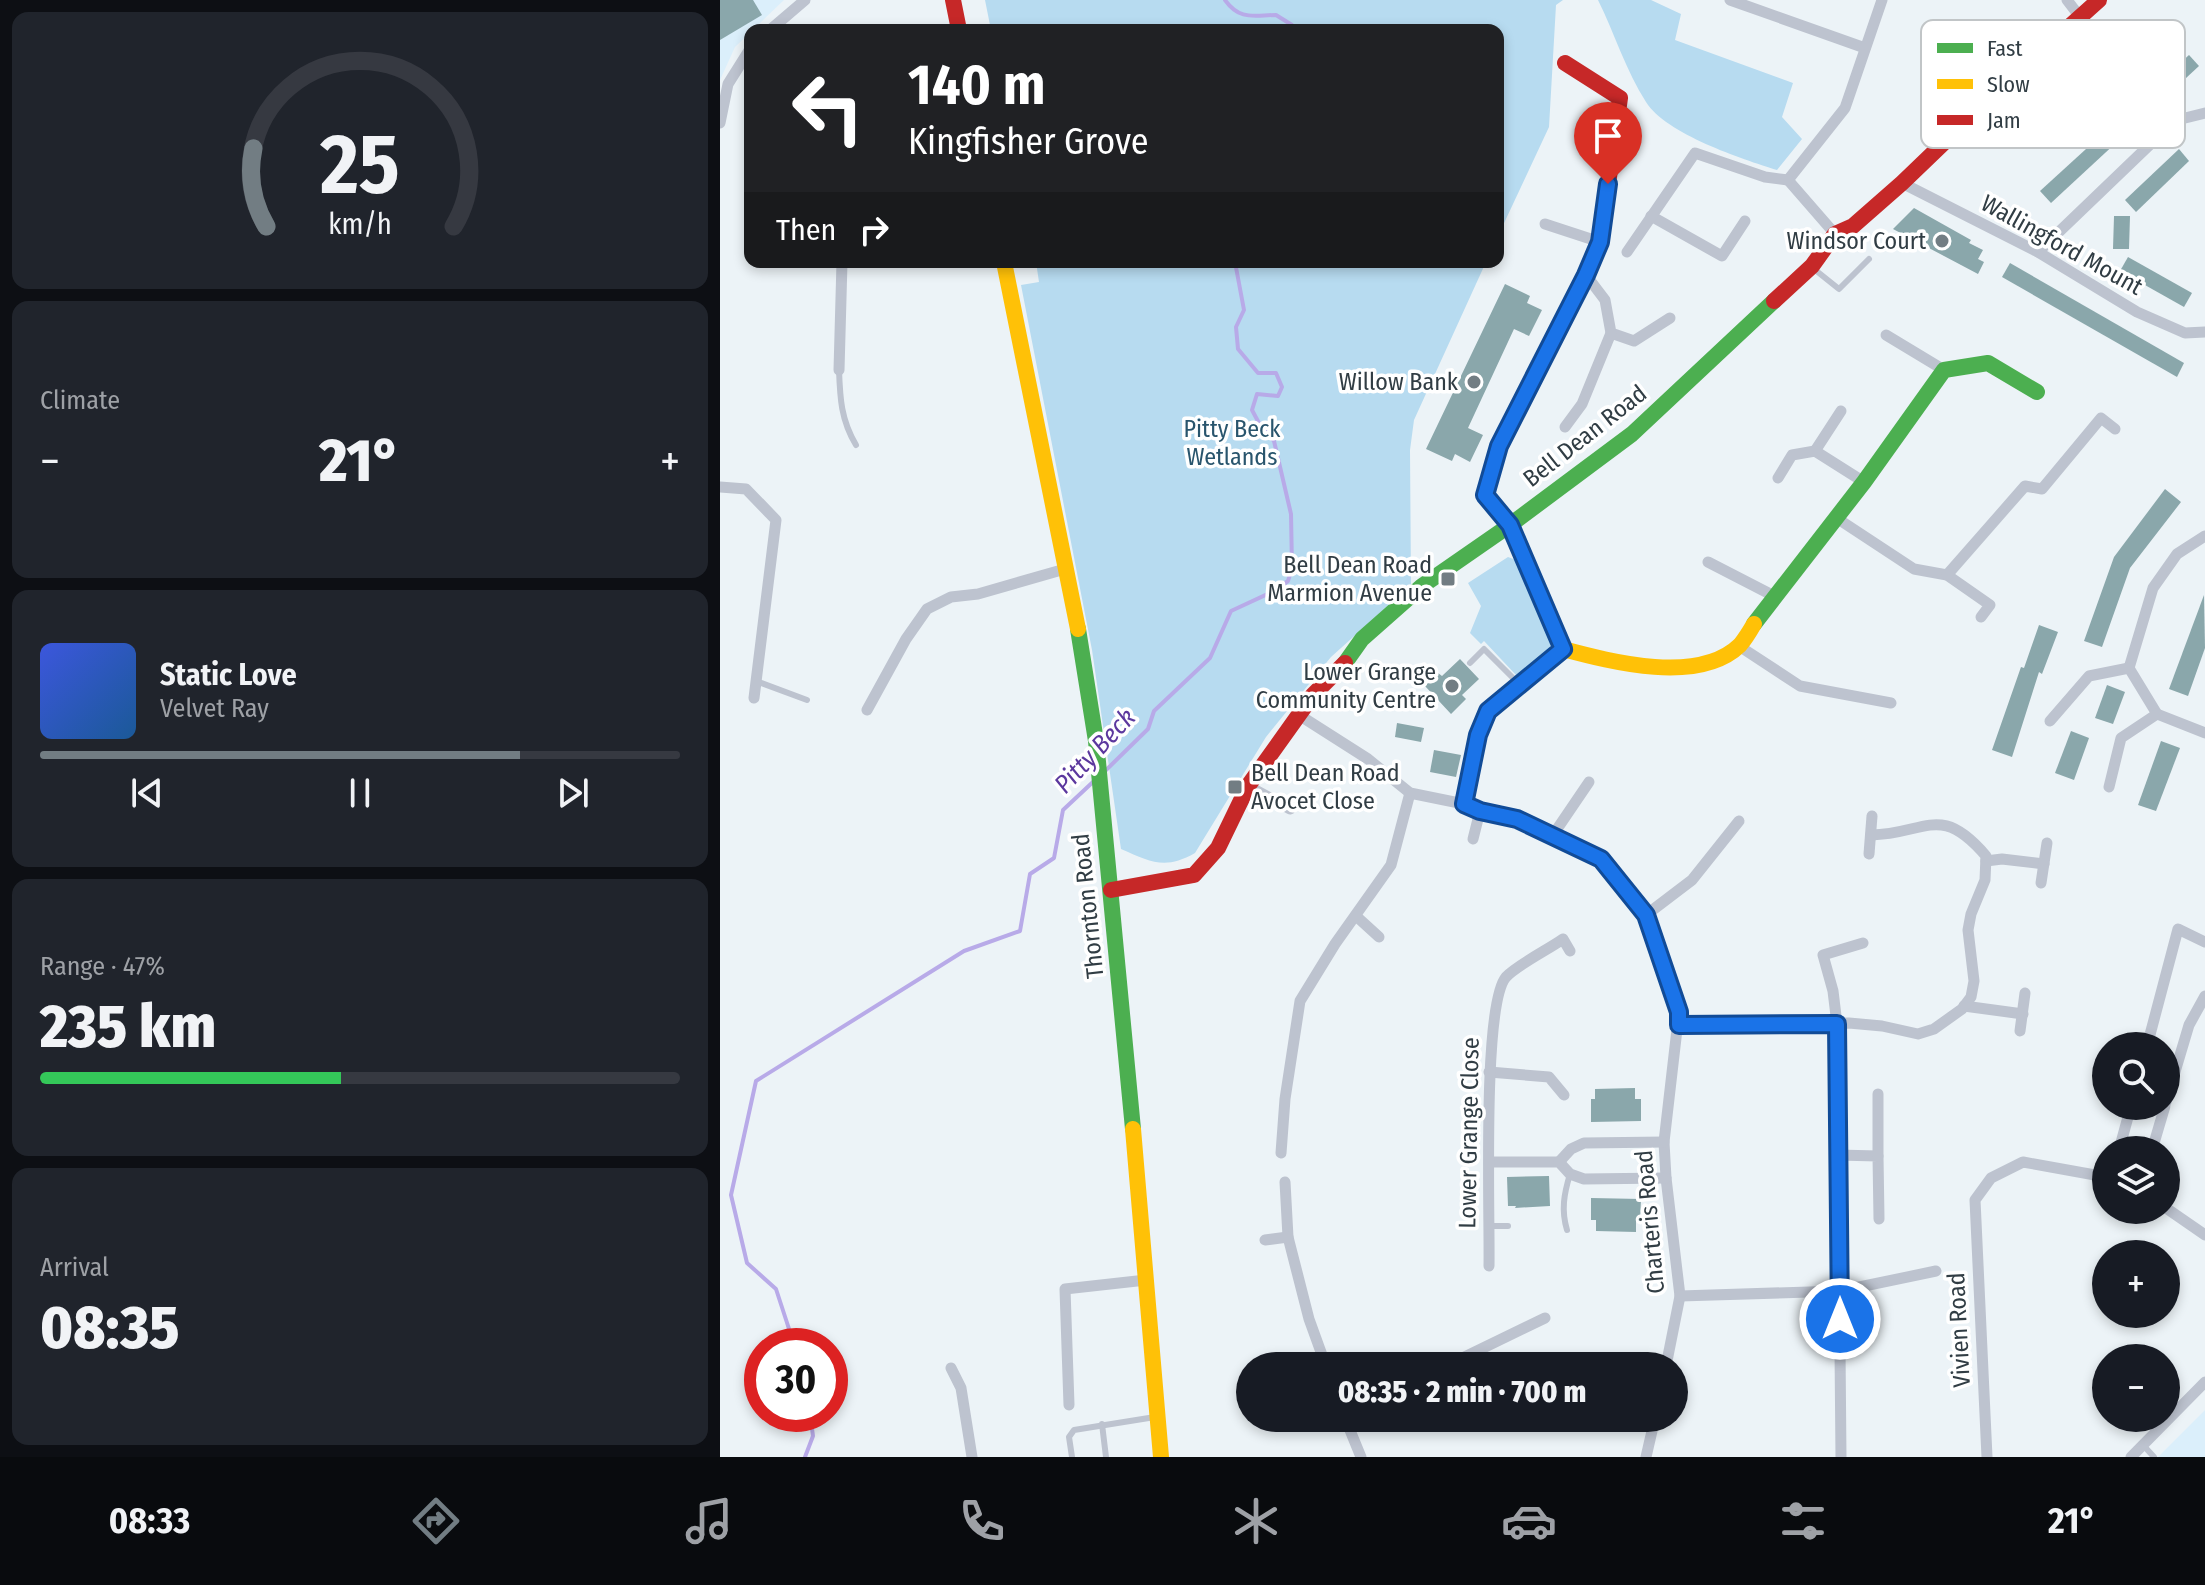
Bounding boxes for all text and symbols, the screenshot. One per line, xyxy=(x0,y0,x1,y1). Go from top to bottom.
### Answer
legend xyxy=(1921,20,2185,148)
text: Fast xyxy=(1987,35,2023,62)
text: 140 m xyxy=(908,52,1045,119)
icon: left xyxy=(776,56,880,160)
text: Slow xyxy=(1987,71,2030,98)
pin xyxy=(1574,102,1642,184)
text: Jam xyxy=(1987,107,2021,134)
text: 25 xyxy=(319,114,400,214)
icon: arrive xyxy=(1586,114,1630,158)
text: Kingfisher Grove xyxy=(908,120,1149,164)
street label: Wallingford Mount xyxy=(1976,189,2148,301)
text: km/h xyxy=(328,207,392,242)
icon: right xyxy=(852,208,896,252)
text: Then xyxy=(776,212,836,248)
place label: Windsor Court xyxy=(1786,227,1926,255)
marker: Windsor Court xyxy=(1933,232,1951,250)
place label: Willow Bank xyxy=(1339,368,1459,396)
marker: Willow Bank xyxy=(1465,373,1483,391)
street label: Bell Dean Road xyxy=(1518,379,1652,493)
text: Climate xyxy=(40,385,120,416)
park label: Pitty Beck Wetlands xyxy=(1183,415,1281,471)
text: 21° xyxy=(319,425,401,497)
text: − xyxy=(40,435,60,488)
text: + xyxy=(660,435,680,488)
place label: Bell Dean Road Marmion Avenue xyxy=(1267,551,1432,607)
marker: Bell Dean Road Marmion Avenue xyxy=(1439,570,1457,588)
text: Static Love xyxy=(160,657,297,693)
place label: Lower Grange Community Centre xyxy=(1256,658,1436,714)
marker: Lower Grange Community Centre xyxy=(1443,677,1461,695)
text: Velvet Ray xyxy=(160,693,269,724)
water label: Pitty Beck xyxy=(1048,702,1142,800)
place label: Bell Dean Road Avocet Close xyxy=(1251,759,1400,815)
icon: previous xyxy=(125,771,169,815)
icon: pause xyxy=(338,771,382,815)
icon: next xyxy=(551,771,595,815)
marker: Bell Dean Road Avocet Close xyxy=(1226,778,1244,796)
street label: Thornton Road xyxy=(1066,832,1110,980)
text: Range · 47% xyxy=(40,951,165,982)
text: 235 km xyxy=(40,991,216,1063)
map controls xyxy=(2092,1032,2180,1432)
button: search xyxy=(2092,1032,2180,1120)
street label: Lower Grange Close xyxy=(1453,1037,1485,1229)
button: layers xyxy=(2092,1136,2180,1224)
street label: Charteris Road xyxy=(1630,1149,1670,1295)
button: + xyxy=(2092,1240,2180,1328)
text: Arrival xyxy=(40,1252,109,1283)
street label: Vivien Road xyxy=(1942,1272,1976,1388)
position arrow xyxy=(1798,1277,1882,1361)
text: 08:35 xyxy=(40,1292,179,1364)
speed limit sign: 30 xyxy=(744,1328,848,1432)
button: − xyxy=(2092,1344,2180,1432)
text: 08:35 · 2 min · 700 m xyxy=(1338,1374,1586,1410)
icon: directions xyxy=(408,1493,464,1549)
icon: music xyxy=(681,1493,737,1549)
icon: phone xyxy=(954,1493,1010,1549)
icon: climate xyxy=(1228,1493,1284,1549)
icon: car xyxy=(1501,1493,1557,1549)
icon: filters xyxy=(1775,1493,1831,1549)
text: 08:33 xyxy=(109,1499,190,1543)
text: 21° xyxy=(2048,1499,2096,1543)

